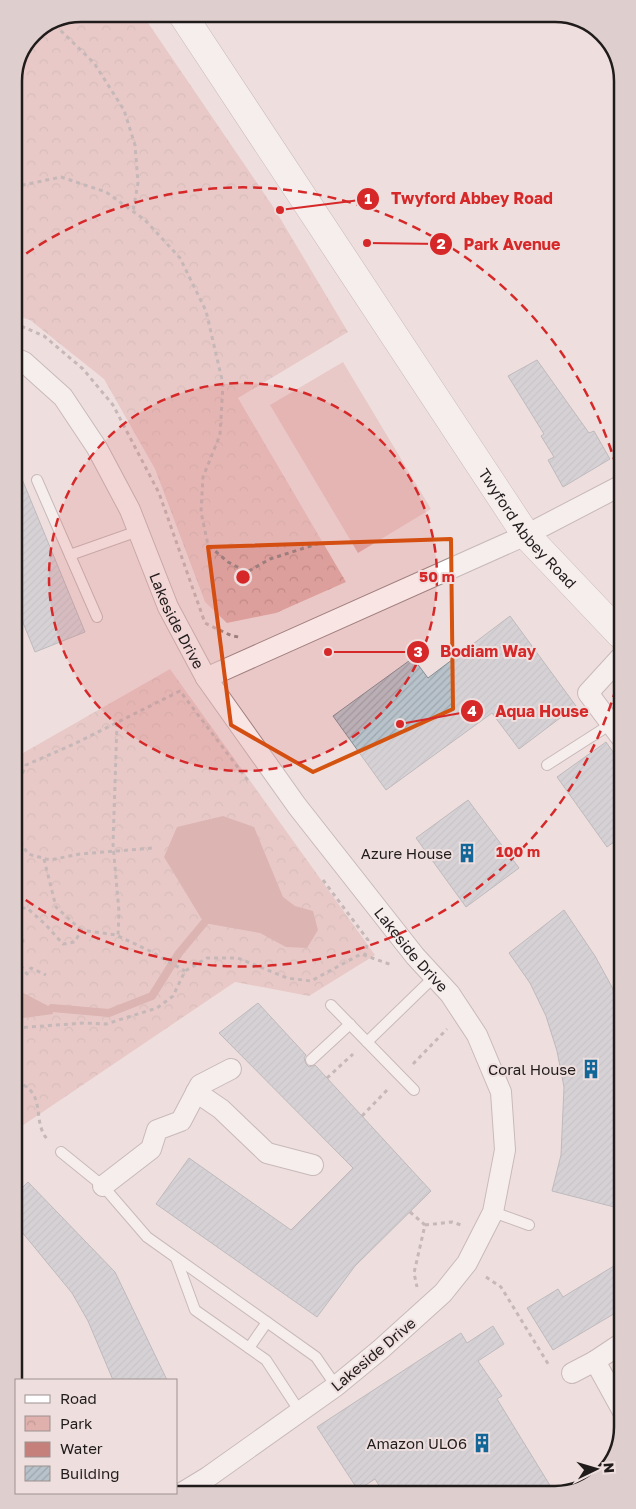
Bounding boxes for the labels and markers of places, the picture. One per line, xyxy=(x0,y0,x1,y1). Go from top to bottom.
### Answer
callout: Twyford Abbey Road xyxy=(356,183,563,214)
callout: Park Avenue xyxy=(428,229,570,260)
centre of rings xyxy=(234,568,252,586)
callout: Bodiam Way xyxy=(405,636,546,667)
callout: Aqua House xyxy=(460,696,599,727)
building icon: Azure House xyxy=(456,842,478,864)
place label: Azure House xyxy=(361,844,452,862)
building icon: Coral House xyxy=(580,1058,602,1080)
place label: Coral House xyxy=(488,1060,576,1078)
building icon: Amazon ULO6 xyxy=(471,1432,493,1454)
place label: Amazon ULO6 xyxy=(366,1434,467,1452)

